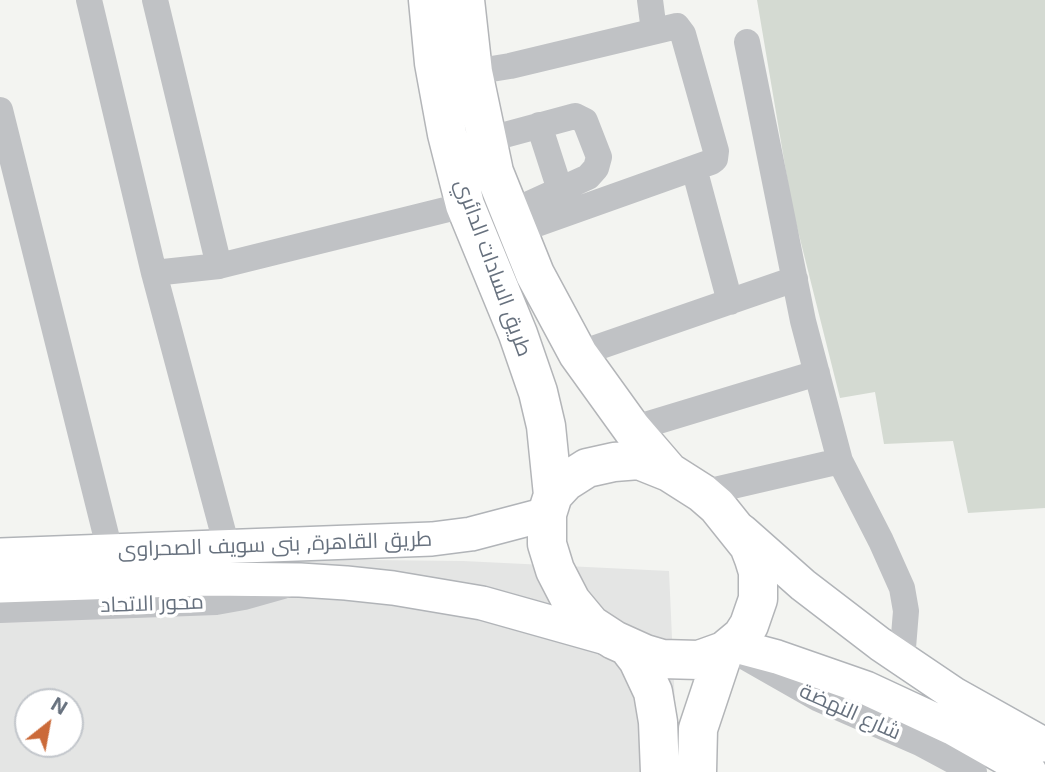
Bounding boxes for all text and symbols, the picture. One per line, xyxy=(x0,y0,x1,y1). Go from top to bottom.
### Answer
street label: طريق السادات الدائري xyxy=(449,176,537,360)
street label: طريق القاهرة, بنى سويف الصحراوى xyxy=(117,527,433,563)
street label: محور الاتحاد xyxy=(100,590,204,618)
street label: شارع النهضة xyxy=(796,679,904,745)
north arrow xyxy=(14,688,84,758)
text: N xyxy=(47,693,71,720)

